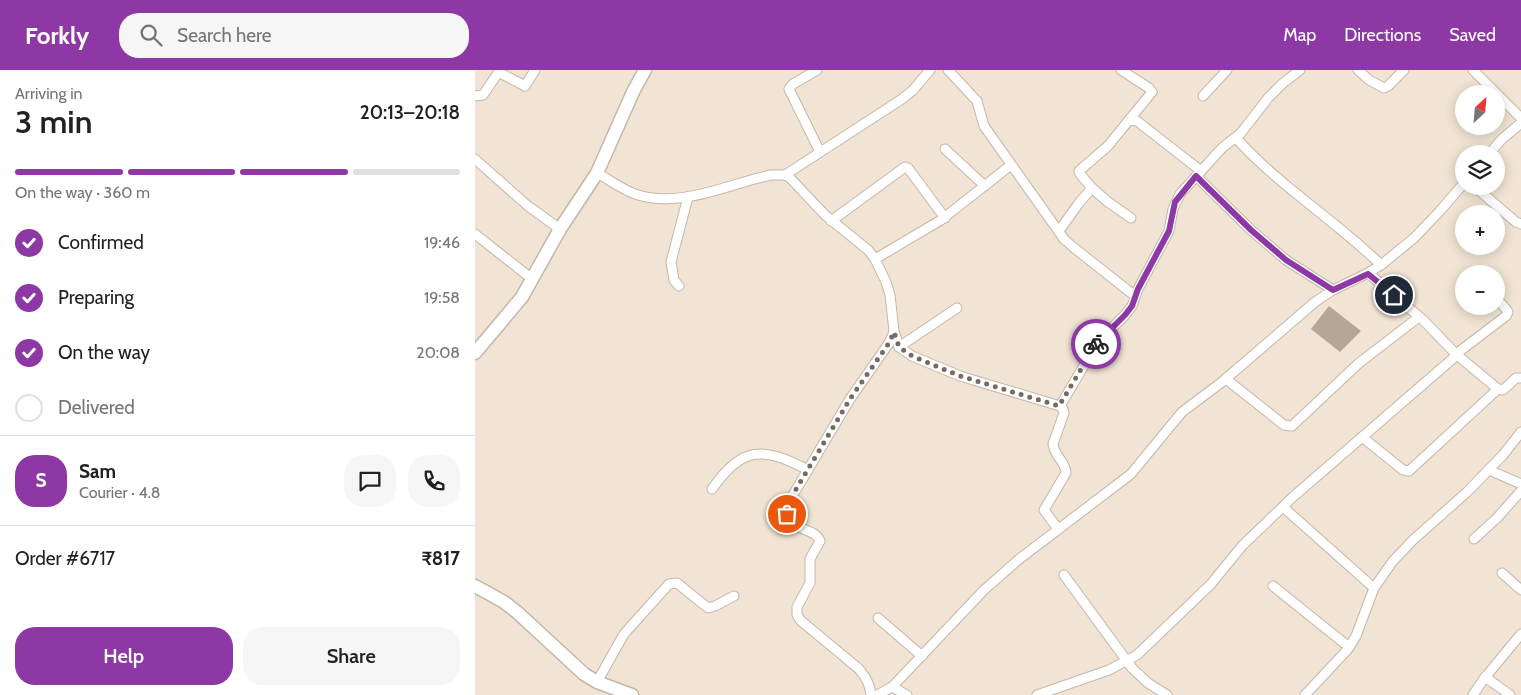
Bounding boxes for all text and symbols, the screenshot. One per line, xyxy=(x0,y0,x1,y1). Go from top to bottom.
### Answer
search box xyxy=(119,13,469,58)
text: Forkly xyxy=(25,21,89,50)
icon: search xyxy=(137,21,165,49)
text: Search here xyxy=(177,24,272,47)
text: Map xyxy=(1283,24,1316,46)
text: Directions xyxy=(1344,24,1421,46)
text: Saved xyxy=(1449,24,1496,46)
text: Arriving in xyxy=(15,84,82,103)
north arrow xyxy=(1455,85,1505,135)
map controls xyxy=(1455,85,1505,315)
text: 20:13–20:18 xyxy=(360,101,460,124)
text: 3 min xyxy=(15,102,92,141)
button: layers xyxy=(1455,145,1505,195)
text: On the way · 360 m xyxy=(15,183,150,202)
button: + xyxy=(1455,205,1505,255)
icon: check xyxy=(15,229,43,257)
text: Confirmed xyxy=(58,231,144,254)
text: 19:46 xyxy=(424,233,460,252)
button: − xyxy=(1455,265,1505,315)
pin xyxy=(1373,274,1415,316)
icon: home xyxy=(1380,281,1408,309)
icon: check xyxy=(15,284,43,312)
text: Preparing xyxy=(58,286,134,309)
text: 19:58 xyxy=(424,288,460,307)
courier xyxy=(1071,319,1121,369)
icon: bike xyxy=(1082,330,1110,358)
icon: check xyxy=(15,339,43,367)
text: On the way xyxy=(58,341,150,364)
text: 20:08 xyxy=(416,343,460,362)
text: Delivered xyxy=(58,396,135,419)
button: chat xyxy=(344,455,396,507)
button: phone xyxy=(408,455,460,507)
text: Sam xyxy=(79,460,116,483)
text: S xyxy=(35,469,47,492)
text: Courier · 4.8 xyxy=(79,483,161,502)
pin xyxy=(766,493,808,535)
icon: bag xyxy=(773,500,801,528)
text: Order #6717 xyxy=(15,547,115,570)
text: ₹817 xyxy=(421,547,460,570)
button: Help xyxy=(15,627,233,685)
button: Share xyxy=(243,627,460,685)

